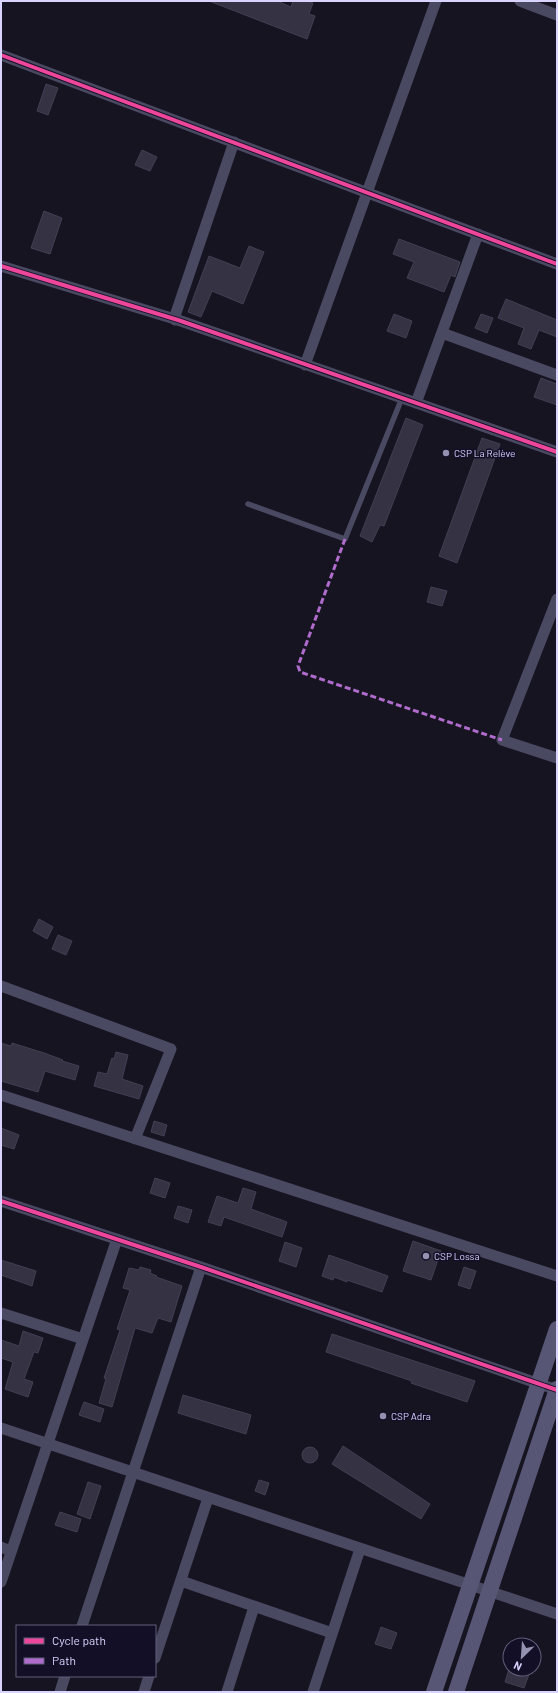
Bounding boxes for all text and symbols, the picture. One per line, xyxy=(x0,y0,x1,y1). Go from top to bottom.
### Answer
place label: CSP La Relève xyxy=(454,447,515,459)
marker: CSP La Relève xyxy=(441,448,451,458)
place label: CSP Lossa xyxy=(434,1250,480,1262)
marker: CSP Lossa xyxy=(421,1251,431,1261)
place label: CSP Adra xyxy=(391,1410,431,1422)
marker: CSP Adra xyxy=(378,1411,388,1421)
legend xyxy=(16,1625,156,1677)
text: Cycle path xyxy=(52,1633,106,1647)
north arrow xyxy=(502,1637,542,1677)
text: Path xyxy=(52,1653,76,1667)
text: N xyxy=(511,1659,524,1674)

